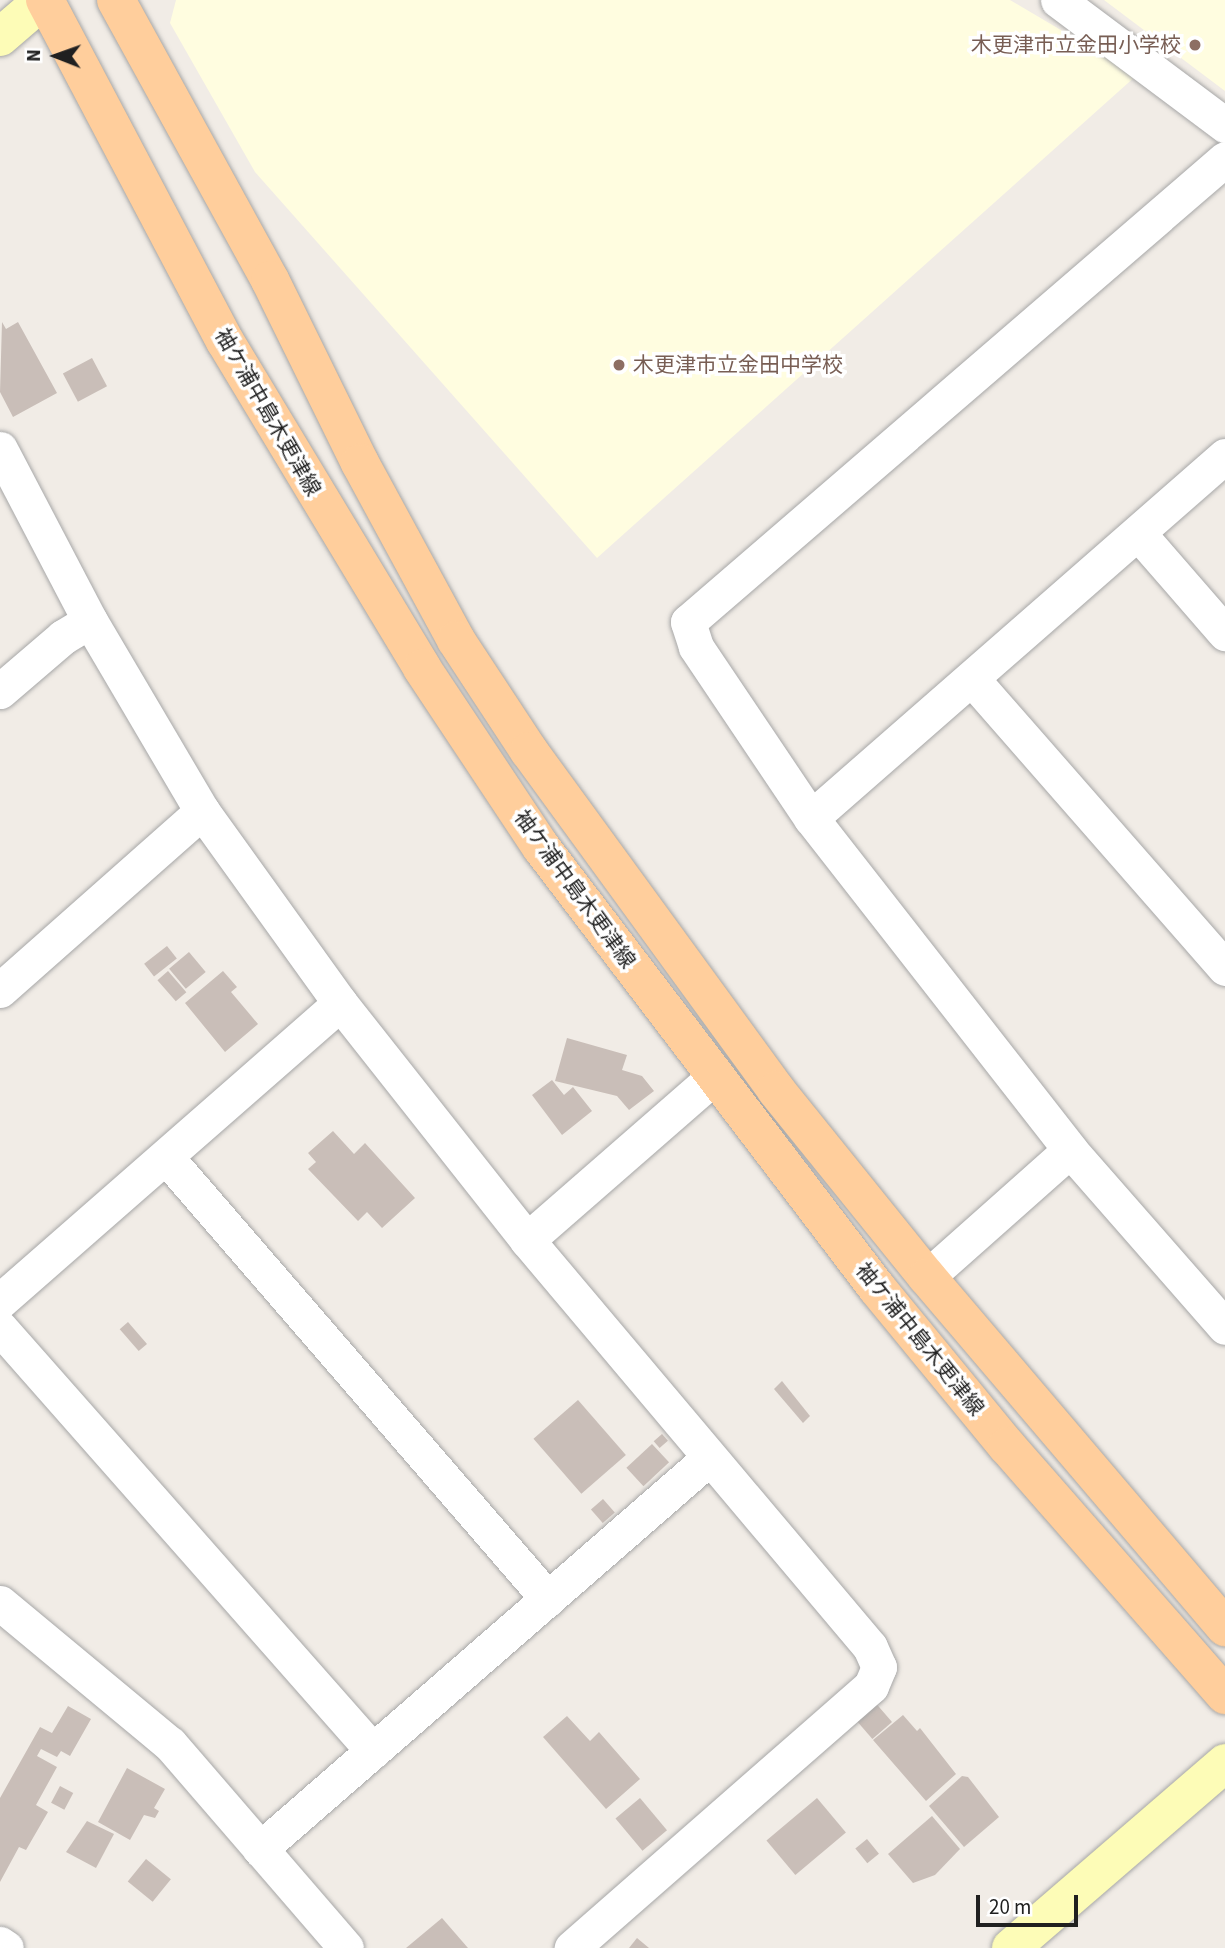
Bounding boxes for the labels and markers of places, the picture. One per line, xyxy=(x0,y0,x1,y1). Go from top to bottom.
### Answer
place label: 木更津市立金田小学校 xyxy=(971,32,1181,58)
marker: 木更津市立金田小学校 xyxy=(1187,37,1203,53)
place label: 木更津市立金田中学校 xyxy=(633,352,843,378)
marker: 木更津市立金田中学校 xyxy=(611,357,627,373)

